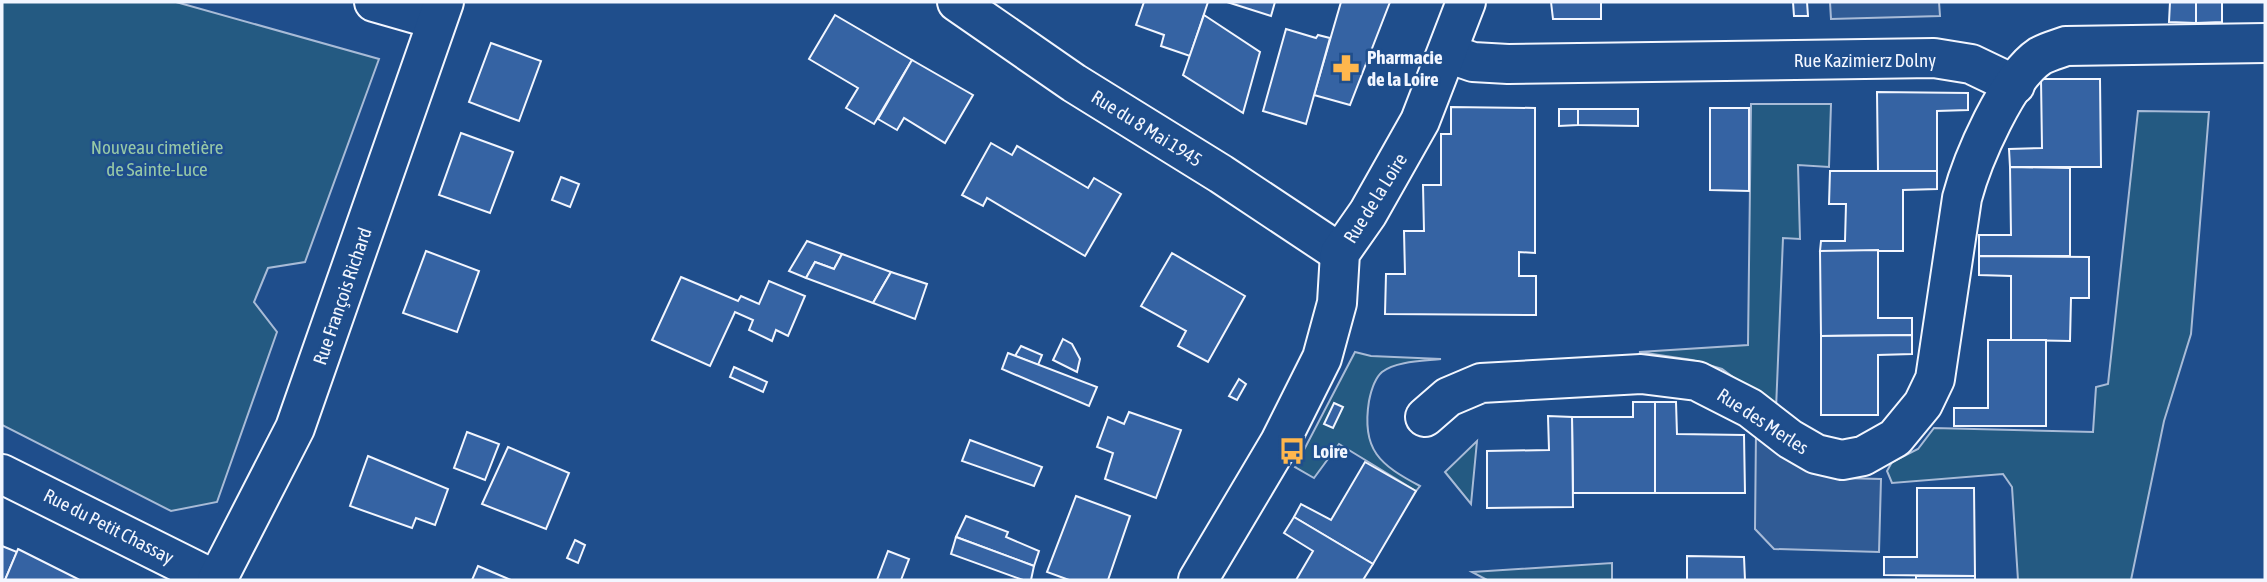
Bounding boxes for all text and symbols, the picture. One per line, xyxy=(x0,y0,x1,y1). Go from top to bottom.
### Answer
place label: Pharmacie de la Loire xyxy=(1367,46,1443,90)
street label: Rue Kazimierz Dolny xyxy=(1794,49,1936,71)
pharmacy icon: Pharmacie de la Loire xyxy=(1331,53,1361,83)
street label: Rue du 8 Mai 1945 xyxy=(1088,85,1206,171)
park label: Nouveau cimetière de Sainte-Luce xyxy=(91,136,223,180)
street label: Rue de la Loire xyxy=(1339,149,1411,247)
street label: Rue François Richard xyxy=(308,224,376,368)
street label: Rue des Merles xyxy=(1713,383,1813,459)
bus stop icon: Loire xyxy=(1277,436,1307,466)
place label: Loire xyxy=(1313,440,1348,462)
street label: Rue du Petit Chassay xyxy=(40,484,178,568)

